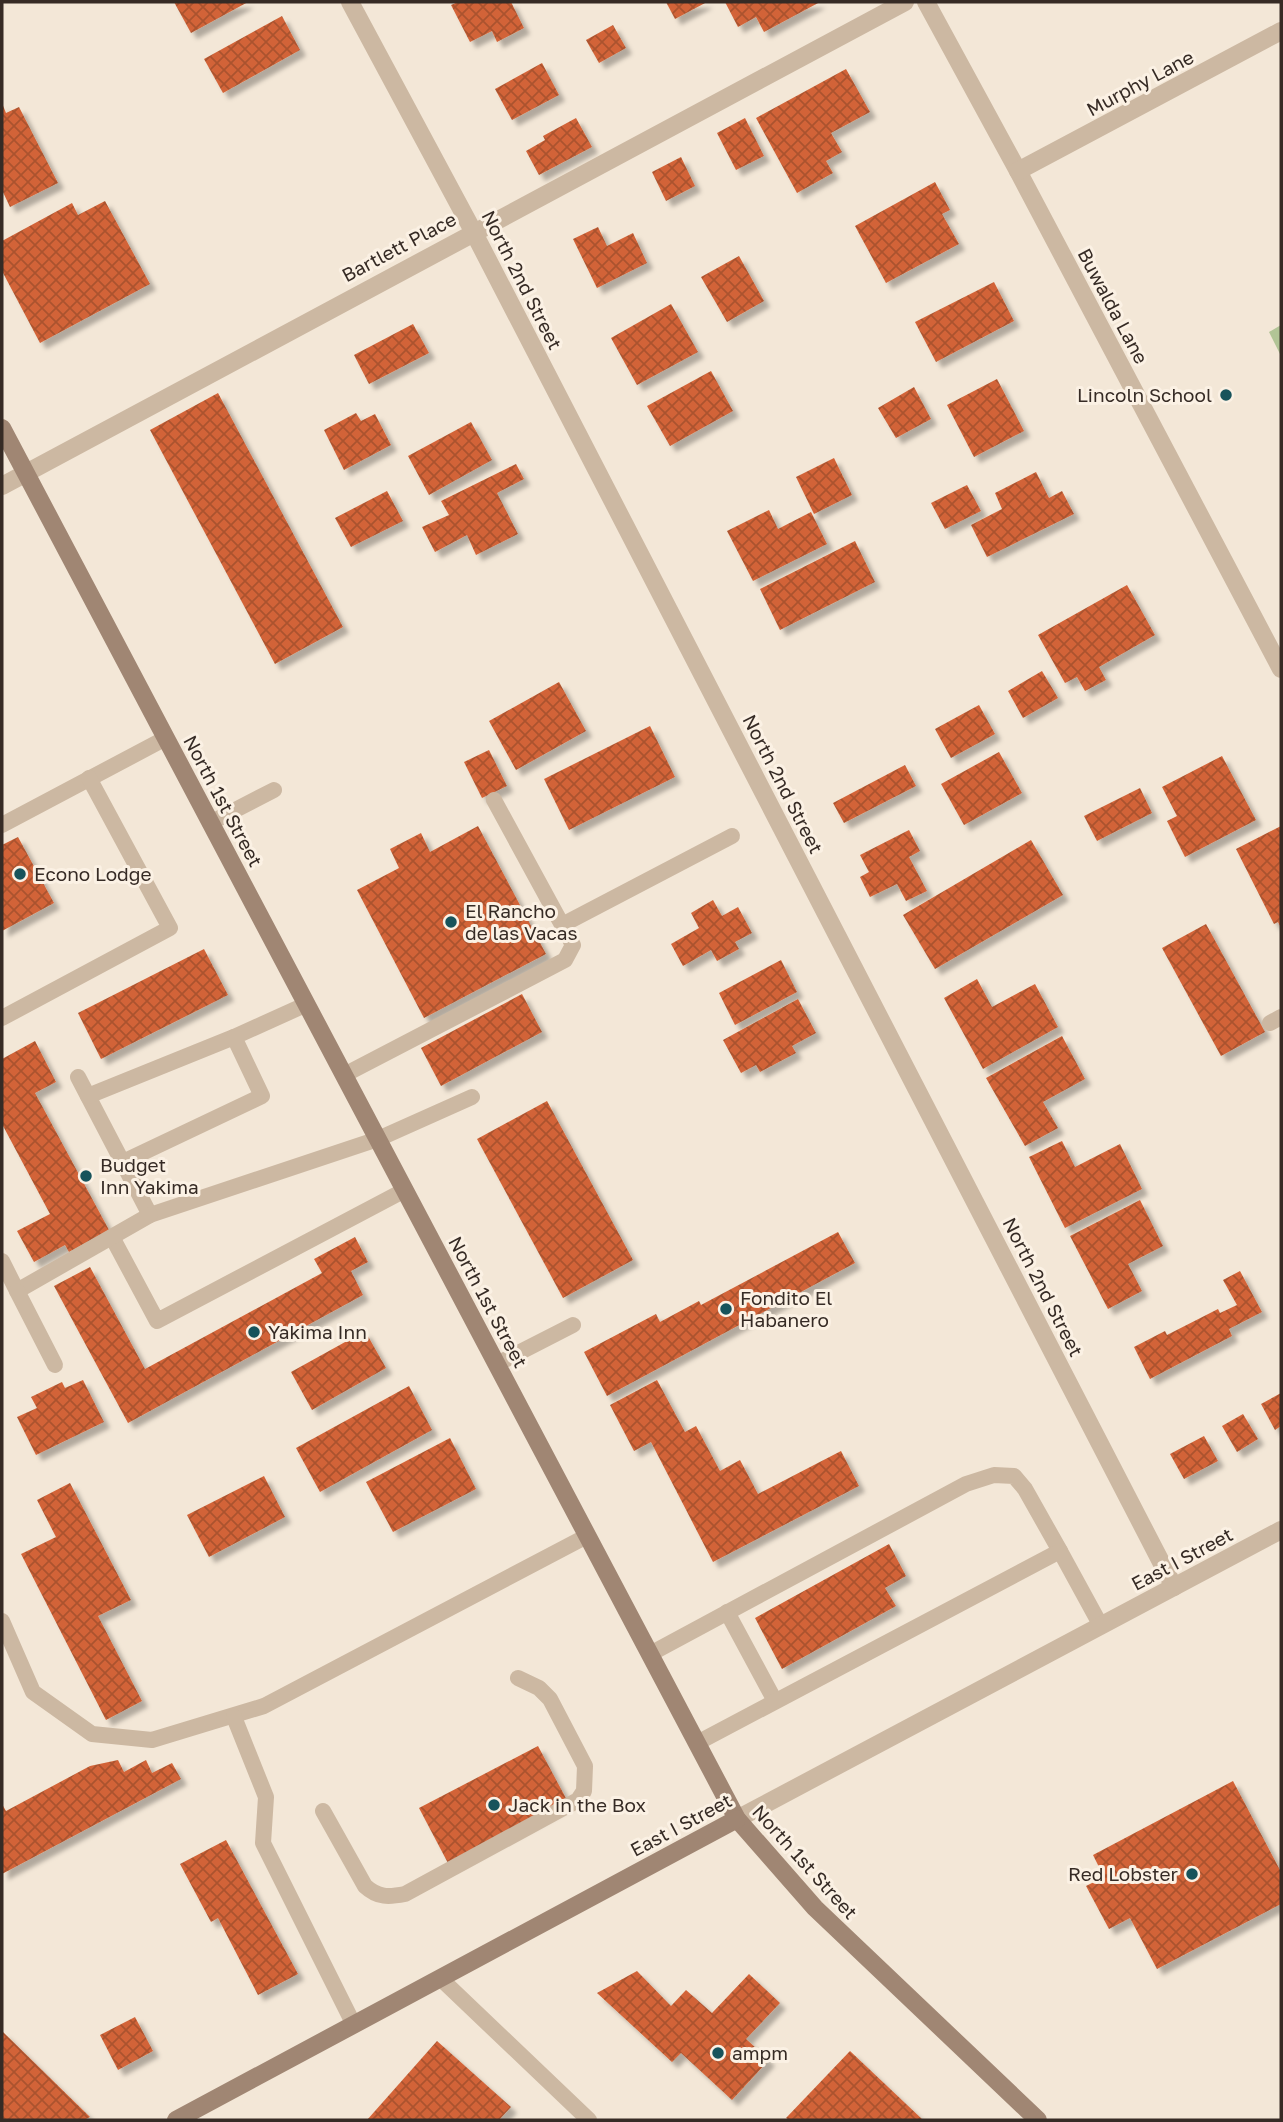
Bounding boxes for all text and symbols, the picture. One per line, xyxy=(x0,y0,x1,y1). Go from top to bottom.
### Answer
street label: Murphy Lane xyxy=(1082,45,1197,120)
street label: North 2nd Street xyxy=(477,206,567,353)
street label: Bartlett Place xyxy=(338,207,460,286)
street label: Buwalda Lane xyxy=(1073,244,1154,367)
place label: Lincoln School xyxy=(1077,383,1212,406)
marker: Lincoln School xyxy=(1218,387,1234,403)
street label: North 2nd Street xyxy=(738,710,828,857)
street label: North 1st Street xyxy=(179,731,268,870)
place label: Econo Lodge xyxy=(34,862,151,885)
marker: Econo Lodge xyxy=(12,866,28,882)
place label: El Rancho de las Vacas xyxy=(465,899,578,944)
marker: El Rancho de las Vacas xyxy=(443,914,459,930)
place label: Budget Inn Yakima xyxy=(100,1153,199,1198)
marker: Budget Inn Yakima xyxy=(78,1168,94,1184)
street label: North 2nd Street xyxy=(998,1213,1088,1360)
street label: North 1st Street xyxy=(444,1232,533,1371)
place label: Fondito El Habanero xyxy=(740,1286,832,1331)
marker: Fondito El Habanero xyxy=(718,1301,734,1317)
place label: Yakima Inn xyxy=(268,1320,367,1343)
marker: Yakima Inn xyxy=(246,1324,262,1340)
street label: East I Street xyxy=(1127,1522,1236,1595)
street label: East I Street xyxy=(626,1788,735,1861)
place label: Jack in the Box xyxy=(508,1793,646,1816)
marker: Jack in the Box xyxy=(486,1797,502,1813)
street label: North 1st Street xyxy=(748,1800,863,1923)
place label: Red Lobster xyxy=(1068,1862,1179,1885)
marker: Red Lobster xyxy=(1184,1866,1200,1882)
place label: ampm xyxy=(732,2041,788,2064)
marker: ampm xyxy=(710,2045,726,2061)

